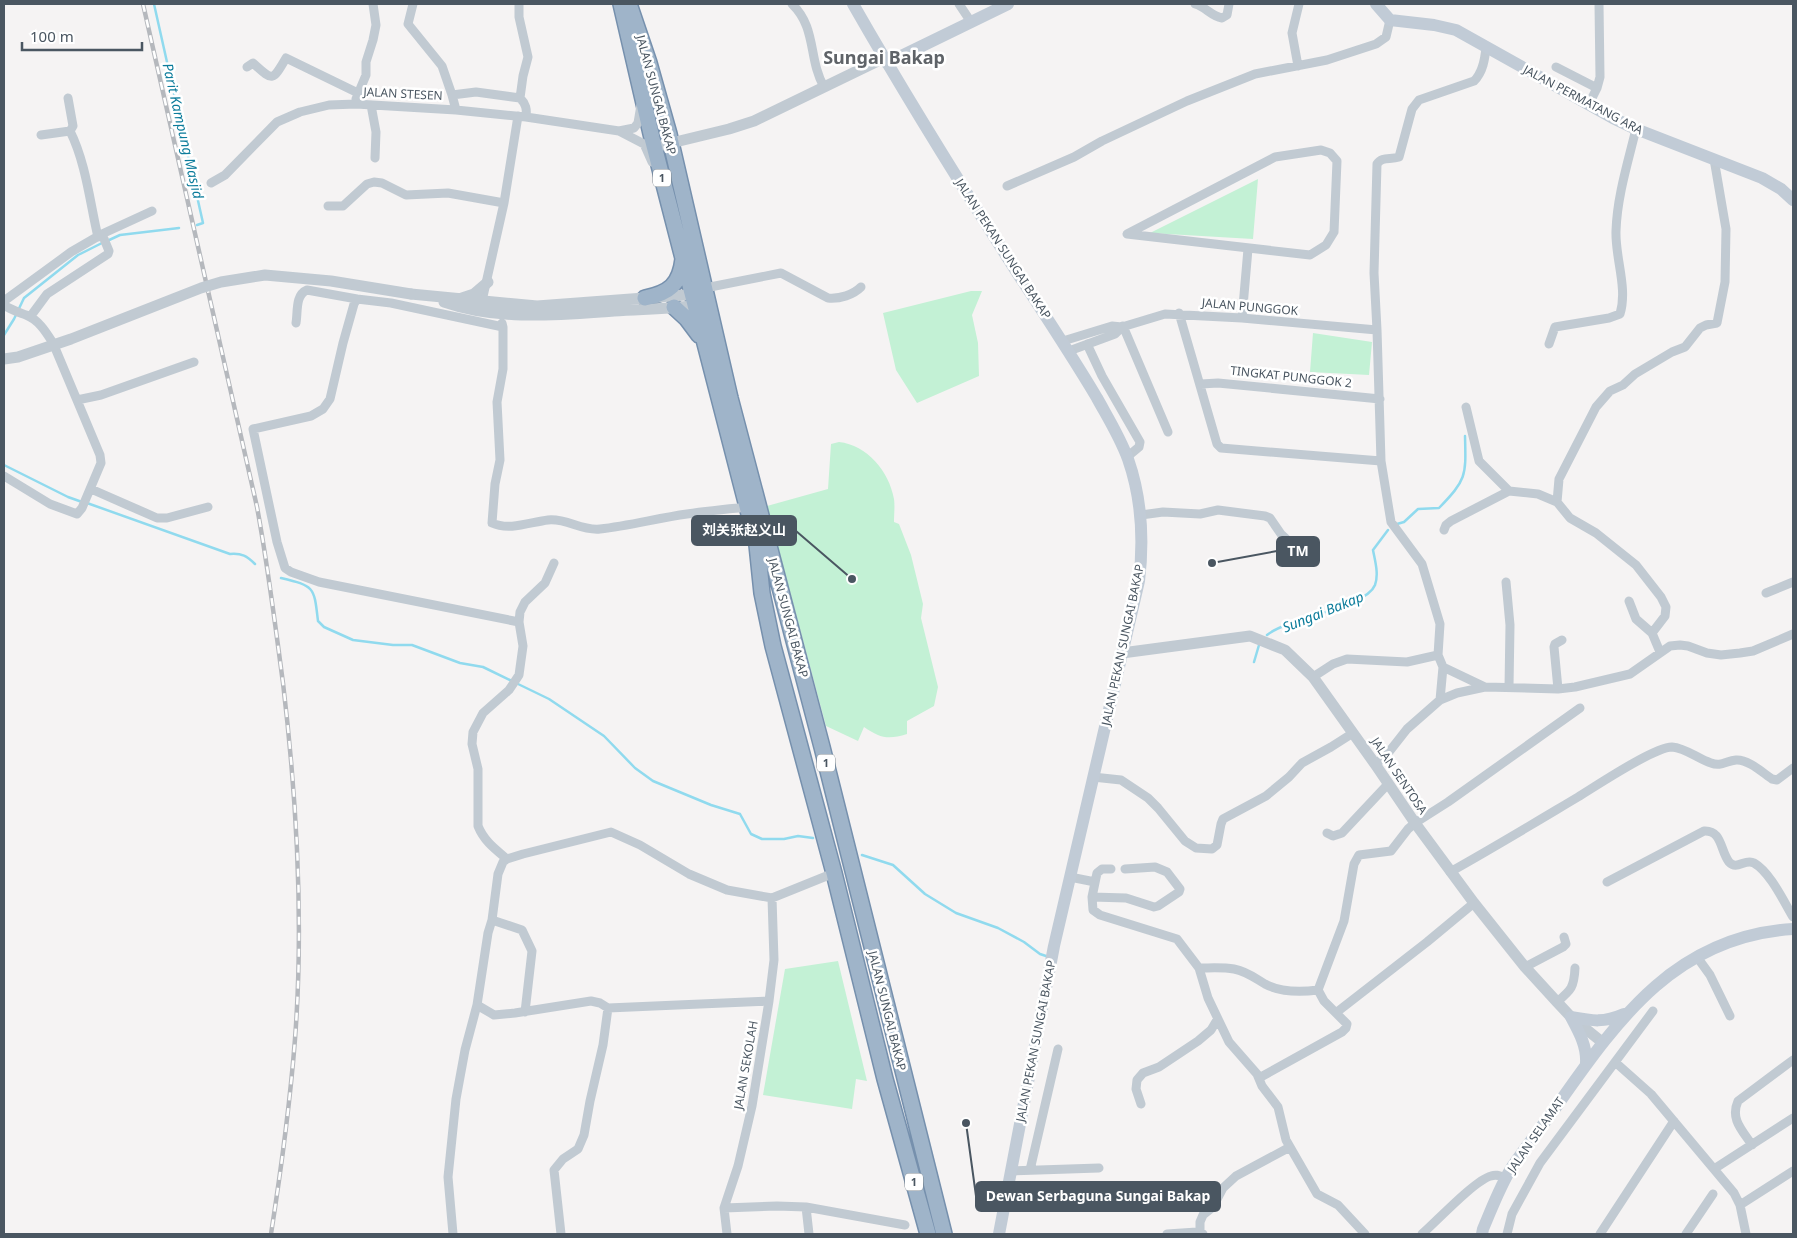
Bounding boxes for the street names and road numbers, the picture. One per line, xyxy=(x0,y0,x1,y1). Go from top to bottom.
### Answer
street label: JALAN SUNGAI BAKAP xyxy=(632,32,681,156)
street label: JALAN PERMATANG ARA xyxy=(1519,60,1646,139)
street label: JALAN STESEN xyxy=(362,83,443,104)
road number: 1 xyxy=(653,170,671,187)
street label: JALAN PEKAN SUNGAI BAKAP xyxy=(951,174,1055,322)
street label: JALAN PUNGGOK xyxy=(1200,294,1299,319)
street label: TINGKAT PUNGGOK 2 xyxy=(1229,362,1353,391)
street label: JALAN SUNGAI BAKAP xyxy=(764,555,813,679)
street label: JALAN PEKAN SUNGAI BAKAP xyxy=(1097,563,1148,728)
street label: JALAN SENTOSA xyxy=(1367,733,1432,818)
road number: 1 xyxy=(817,754,835,771)
street label: JALAN SUNGAI BAKAP xyxy=(864,948,911,1073)
street label: JALAN PEKAN SUNGAI BAKAP xyxy=(1011,959,1060,1124)
street label: JALAN SEKOLAH xyxy=(729,1019,762,1112)
street label: JALAN SELAMAT xyxy=(1503,1093,1568,1177)
road number: 1 xyxy=(905,1174,923,1190)

